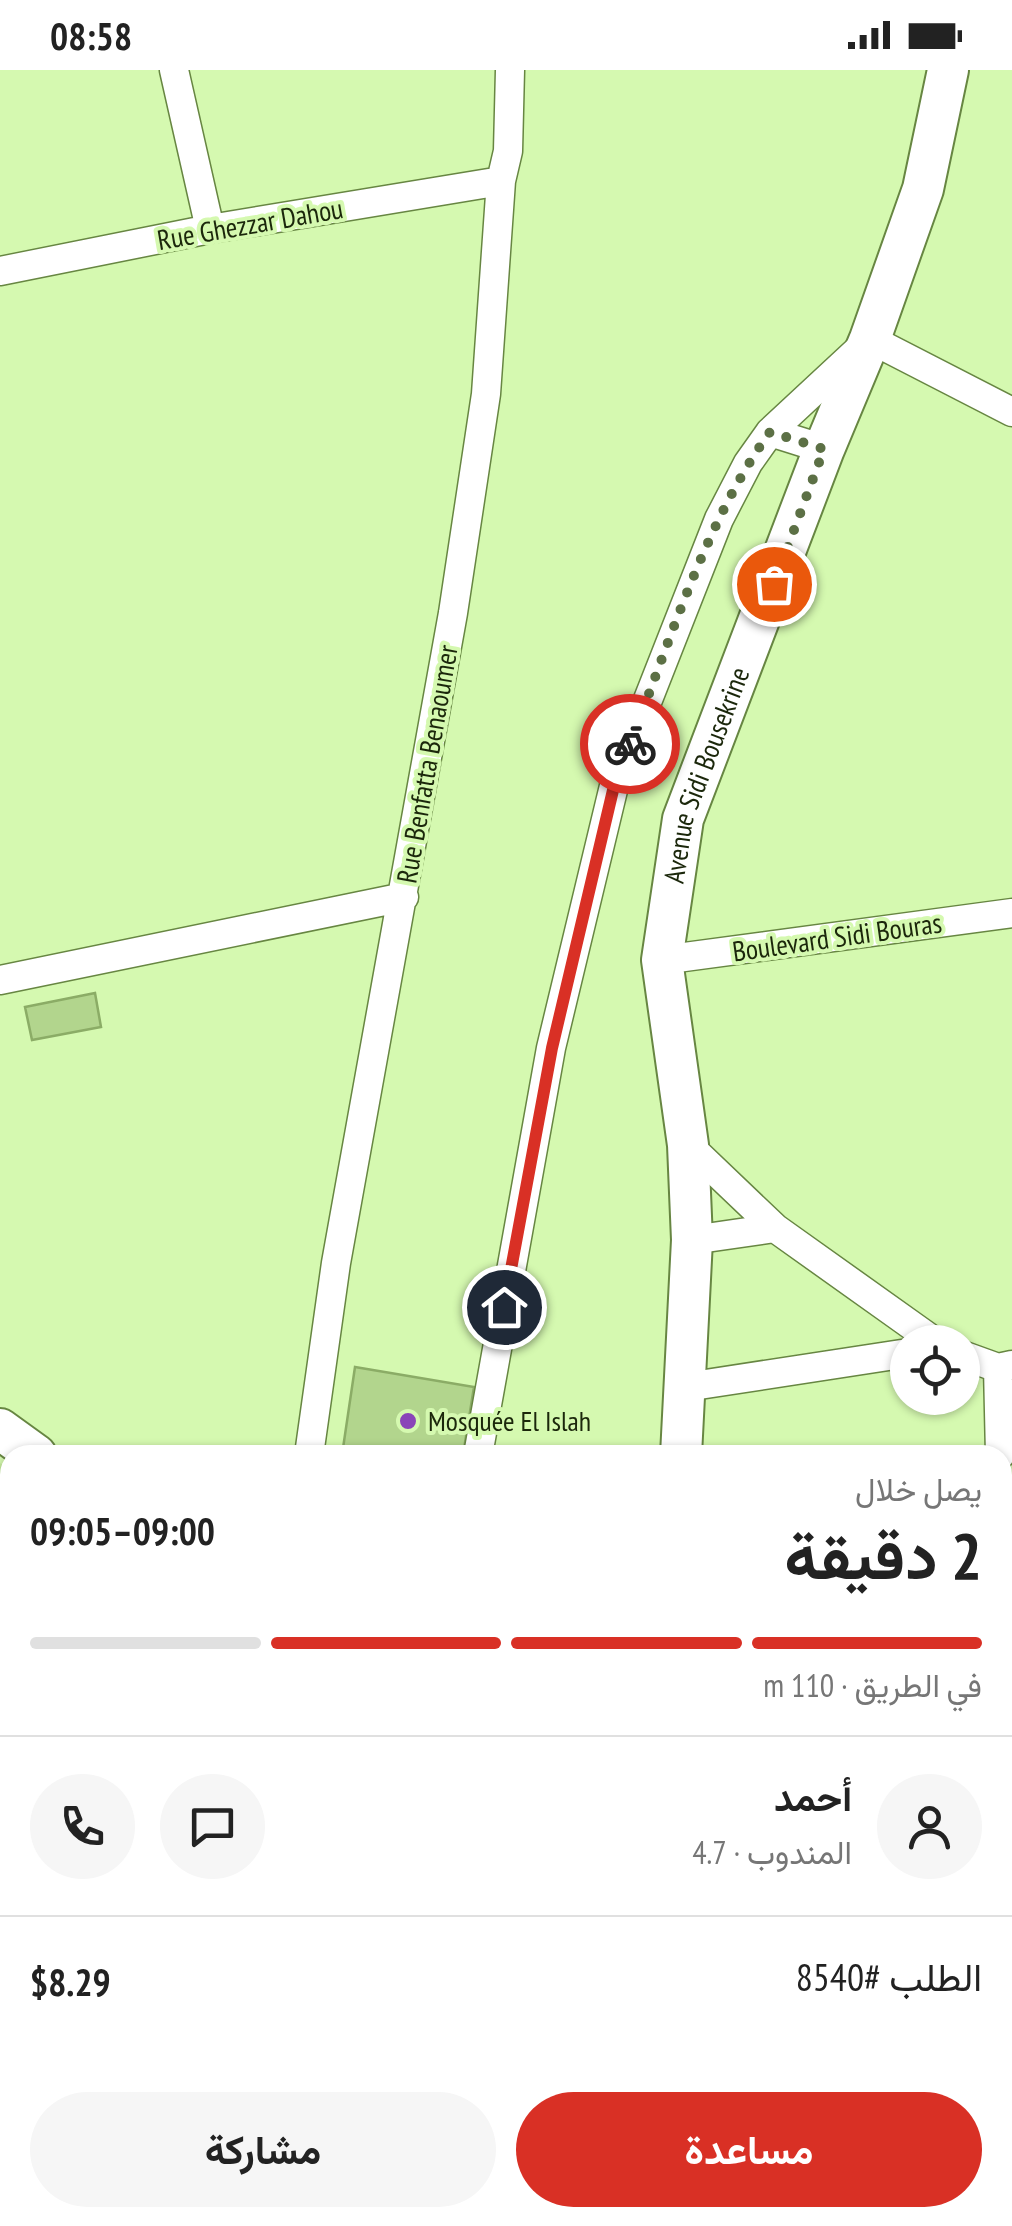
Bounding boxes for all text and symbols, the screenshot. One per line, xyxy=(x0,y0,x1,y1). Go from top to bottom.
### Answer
text: 08:58 xyxy=(50,11,132,60)
street label: Rue Ghezzar Dahou xyxy=(154,189,346,258)
pin xyxy=(732,542,817,627)
icon: bag xyxy=(747,557,802,612)
street label: Rue Benfatta Benaoumer xyxy=(387,642,466,886)
street label: Avenue Sidi Bousekrine xyxy=(655,662,757,886)
courier xyxy=(580,694,680,794)
icon: bike xyxy=(603,717,658,772)
street label: Boulevard Sidi Bouras xyxy=(730,904,944,969)
pin xyxy=(462,1265,547,1350)
icon: home xyxy=(477,1280,532,1335)
map controls xyxy=(890,1325,980,1415)
button: locate xyxy=(890,1325,980,1415)
place label: Mosquée El Islah xyxy=(428,1402,591,1439)
marker: Mosquée El Islah xyxy=(397,1410,419,1432)
text: يصل خلال xyxy=(855,1468,982,1510)
text: 09:00–09:05 xyxy=(30,1506,215,1555)
text: 2 دقيقة xyxy=(784,1513,982,1597)
text: في الطريق · 110 m xyxy=(763,1664,982,1706)
text: أحمد xyxy=(774,1772,852,1821)
button: phone xyxy=(30,1774,135,1879)
button: chat xyxy=(160,1774,265,1879)
button: person xyxy=(877,1774,982,1879)
text: المندوب · 4.7 xyxy=(692,1831,852,1873)
text: الطلب #8540 xyxy=(796,1952,982,2001)
text: $8.29 xyxy=(30,1957,111,2006)
button: مشاركة xyxy=(30,2092,496,2207)
button: مساعدة xyxy=(516,2092,982,2207)

